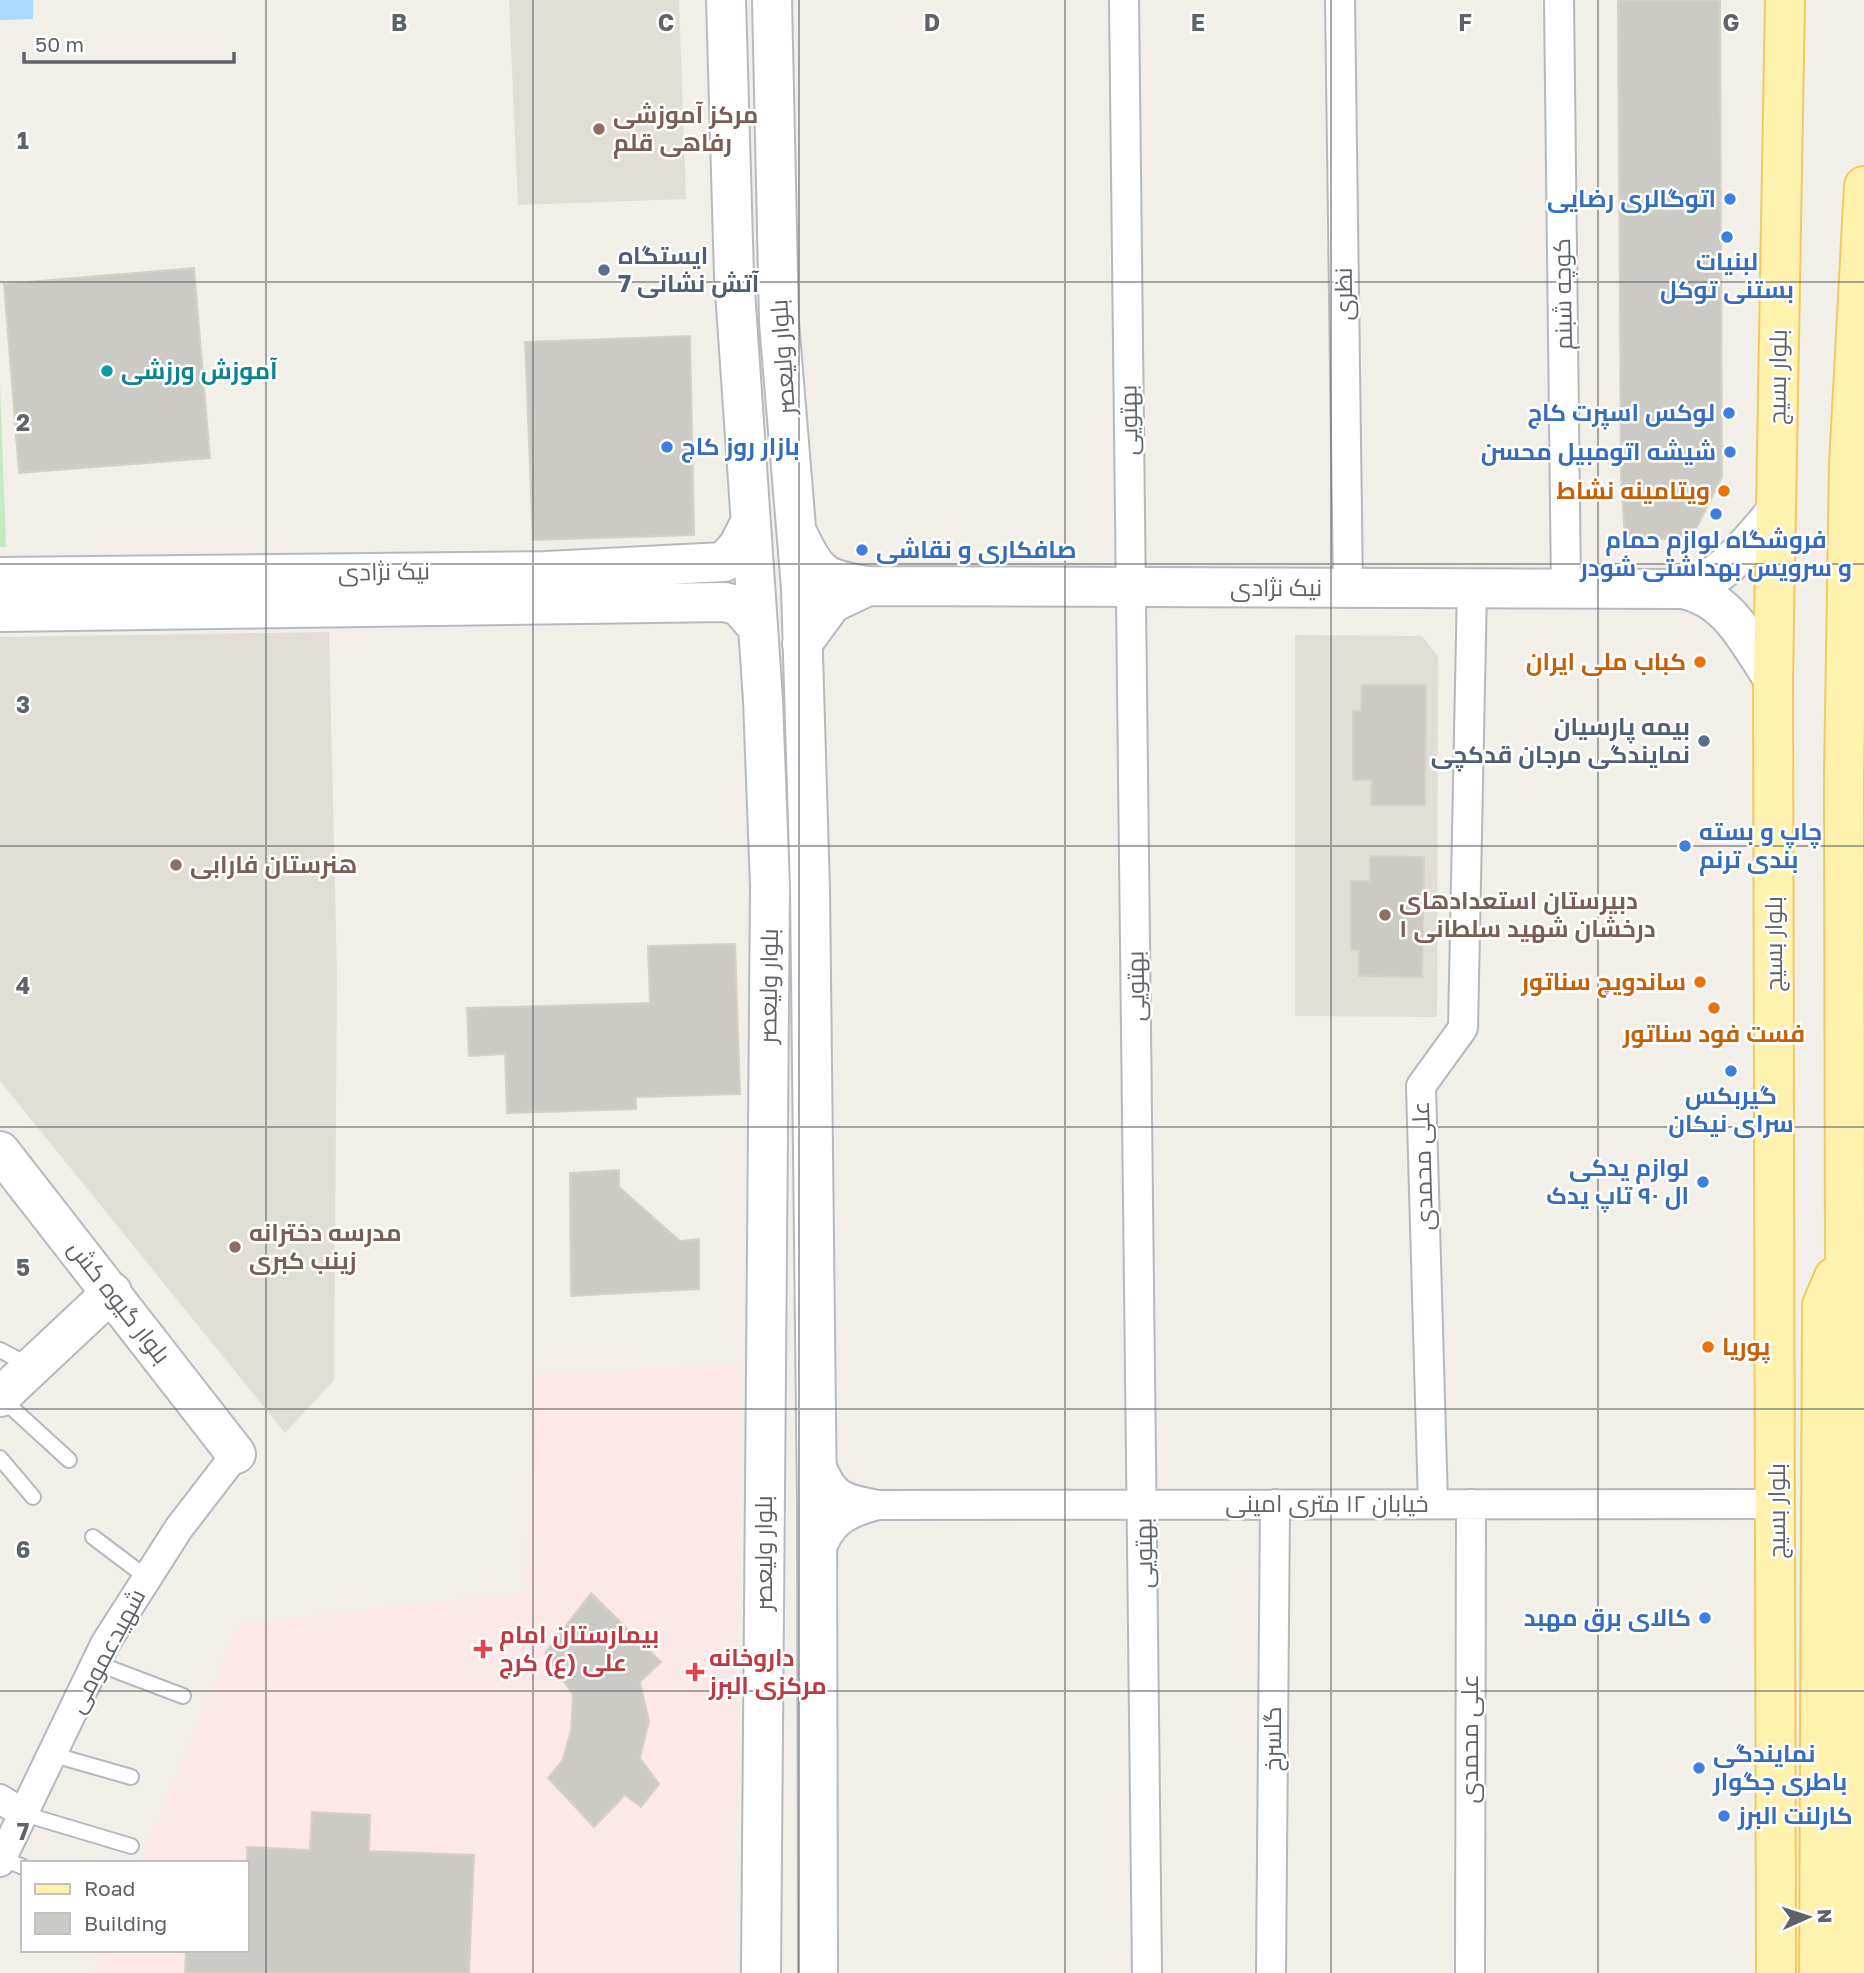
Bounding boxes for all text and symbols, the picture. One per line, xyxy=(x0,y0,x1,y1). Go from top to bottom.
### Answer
text: B xyxy=(391,8,407,36)
text: C xyxy=(658,8,674,36)
text: D xyxy=(924,8,940,36)
text: E xyxy=(1191,8,1205,36)
text: F xyxy=(1458,8,1472,36)
text: G xyxy=(1723,8,1739,36)
scale bar xyxy=(24,21,234,65)
text: 50 m xyxy=(35,31,84,57)
place label: مرکز آموزشی رفاهی قلم xyxy=(613,99,758,159)
marker: مرکز آموزشی رفاهی قلم xyxy=(591,121,607,137)
text: 1 xyxy=(17,126,29,154)
place label: اتوگالری رضایی xyxy=(1547,183,1716,213)
marker: اتوگالری رضایی xyxy=(1722,191,1738,207)
marker: لبنیات بستنی توکل xyxy=(1719,229,1735,245)
street label: کوچه شبنم xyxy=(1546,238,1580,350)
place label: ایستگاه آتش نشانی 7 xyxy=(618,240,760,298)
place label: لبنیات بستنی توکل xyxy=(1660,246,1794,304)
marker: ایستگاه آتش نشانی 7 xyxy=(596,262,612,278)
street label: نظری xyxy=(1328,267,1358,321)
street label: بلوار ولیعصر xyxy=(763,299,800,418)
street label: بلوار بسیج xyxy=(1761,329,1795,425)
place label: آموزش ورزشی xyxy=(121,355,278,385)
marker: آموزش ورزشی xyxy=(99,363,115,379)
street label: بهتویی xyxy=(1112,384,1144,456)
place label: لوکس اسپرت کاج xyxy=(1527,397,1715,430)
marker: لوکس اسپرت کاج xyxy=(1721,405,1737,421)
text: 2 xyxy=(16,408,30,436)
place label: بازار روز کاج xyxy=(681,431,800,463)
place label: شیشه اتومبیل محسن xyxy=(1481,436,1716,466)
marker: بازار روز کاج xyxy=(659,439,675,455)
marker: شیشه اتومبیل محسن xyxy=(1722,444,1738,460)
place label: ویتامینه نشاط xyxy=(1557,475,1710,505)
marker: ویتامینه نشاط xyxy=(1716,483,1732,499)
marker: فروشگاه لوازم حمام و سرویس بهداشتی شودر xyxy=(1708,506,1724,522)
place label: فروشگاه لوازم حمام و سرویس بهداشتی شودر xyxy=(1579,524,1852,582)
place label: صافکاری و نقاشی xyxy=(876,534,1077,564)
marker: صافکاری و نقاشی xyxy=(854,542,870,558)
street label: نیک نژادی xyxy=(338,555,430,587)
street label: نیک نژادی xyxy=(1230,572,1322,602)
place label: کباب ملی ایران xyxy=(1526,646,1686,676)
marker: کباب ملی ایران xyxy=(1692,654,1708,670)
text: 3 xyxy=(16,690,30,718)
place label: بیمه پارسیان نمایندگی مرجان قدکچی xyxy=(1431,711,1690,772)
marker: بیمه پارسیان نمایندگی مرجان قدکچی xyxy=(1696,733,1712,749)
place label: چاپ و بسته بندی ترنم xyxy=(1699,816,1822,876)
marker: چاپ و بسته بندی ترنم xyxy=(1677,838,1693,854)
place label: هنرستان فارابی xyxy=(190,849,357,879)
marker: هنرستان فارابی xyxy=(168,857,184,873)
place label: دبیرستان استعدادهای درخشان شهید سلطانی ۱ xyxy=(1399,885,1656,943)
street label: بلوار بسیج xyxy=(1758,896,1790,992)
marker: دبیرستان استعدادهای درخشان شهید سلطانی ۱ xyxy=(1377,907,1393,923)
street label: بلوار ولیعصر xyxy=(752,928,783,1046)
street label: بهتویی xyxy=(1119,950,1151,1022)
place label: ساندویچ سناتور xyxy=(1520,966,1686,998)
text: 4 xyxy=(16,971,30,999)
marker: ساندویچ سناتور xyxy=(1692,974,1708,990)
marker: فست فود سناتور xyxy=(1706,1000,1722,1016)
place label: فست فود سناتور xyxy=(1622,1018,1805,1048)
marker: گیربکس سرای نیکان xyxy=(1723,1063,1739,1079)
place label: گیربکس سرای نیکان xyxy=(1668,1080,1794,1138)
street label: علی محمدی xyxy=(1405,1101,1439,1231)
place label: لوازم یدکی ال ۹۰ تاپ یدک xyxy=(1546,1152,1689,1213)
marker: لوازم یدکی ال ۹۰ تاپ یدک xyxy=(1695,1174,1711,1190)
place label: مدرسه دخترانه زینب کبری xyxy=(249,1217,402,1275)
street label: بلوار گیوه کش xyxy=(62,1234,177,1369)
marker: مدرسه دخترانه زینب کبری xyxy=(227,1239,243,1255)
text: 5 xyxy=(16,1253,30,1281)
place label: پوریا xyxy=(1722,1331,1770,1364)
marker: پوریا xyxy=(1700,1339,1716,1355)
street label: بلوار بسیج xyxy=(1761,1463,1793,1559)
street label: خیابان ۱۲ متری امینی xyxy=(1225,1488,1429,1518)
street label: بلوار ولیعصر xyxy=(748,1495,777,1613)
street label: بهتویی xyxy=(1127,1517,1159,1589)
text: 6 xyxy=(16,1535,30,1563)
street label: شهیدعمومی xyxy=(61,1583,151,1718)
place label: کالای برق مهبد xyxy=(1524,1602,1691,1632)
marker: کالای برق مهبد xyxy=(1697,1610,1713,1626)
place label: بیمارستان امام علی (ع) کرج xyxy=(499,1619,659,1679)
marker: بیمارستان امام علی (ع) کرج xyxy=(473,1639,493,1659)
place label: داروخانه مرکزی البرز xyxy=(708,1642,827,1700)
marker: داروخانه مرکزی البرز xyxy=(687,1664,703,1680)
street label: علی محمدی xyxy=(1454,1674,1484,1804)
street label: گلسرخ xyxy=(1257,1707,1289,1771)
place label: نمایندگی باطری جگوار xyxy=(1712,1738,1847,1796)
marker: نمایندگی باطری جگوار xyxy=(1691,1760,1707,1776)
place label: کارلنت البرز xyxy=(1737,1800,1853,1830)
marker: کارلنت البرز xyxy=(1716,1808,1732,1824)
text: 7 xyxy=(17,1817,29,1845)
legend xyxy=(21,1861,248,1952)
text: Road xyxy=(84,1875,135,1901)
north arrow xyxy=(1773,1882,1843,1952)
text: N xyxy=(1814,1908,1837,1924)
text: Building xyxy=(84,1910,167,1936)

